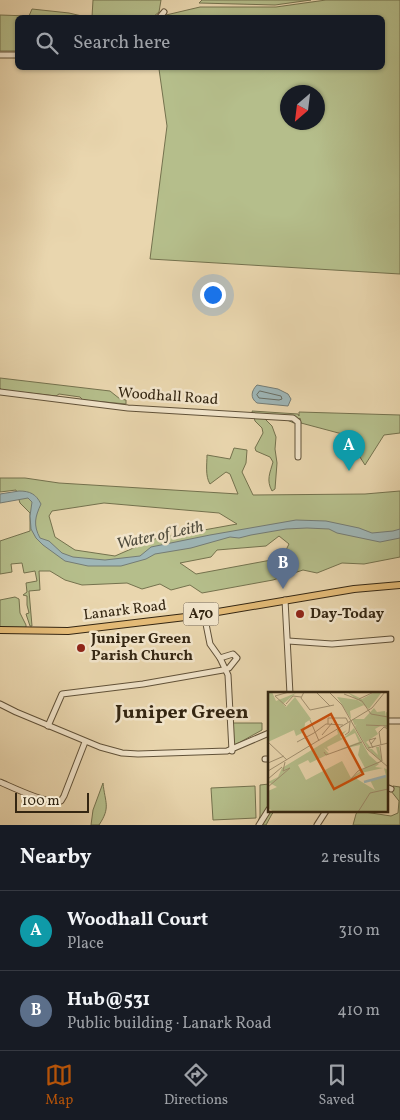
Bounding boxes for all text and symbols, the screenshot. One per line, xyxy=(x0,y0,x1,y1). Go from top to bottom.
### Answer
search box xyxy=(15,15,385,70)
icon: search xyxy=(33,29,61,57)
text: Search here xyxy=(73,30,170,56)
north arrow xyxy=(280,85,325,130)
your location xyxy=(200,282,226,308)
street label: Woodhall Road xyxy=(117,383,219,411)
pin: A xyxy=(333,430,365,471)
water label: Water of Leith xyxy=(115,516,206,556)
pin: B xyxy=(267,548,299,589)
street label: Lanark Road xyxy=(82,595,168,627)
road number: A70 xyxy=(184,602,218,626)
place label: Day-Today xyxy=(310,604,385,625)
marker: Day-Today xyxy=(294,608,306,620)
place label: Juniper Green Parish Church xyxy=(90,629,193,667)
marker: Juniper Green Parish Church xyxy=(75,642,87,654)
inset map xyxy=(268,692,388,812)
district label: Juniper Green xyxy=(114,699,249,727)
scale bar xyxy=(15,790,89,813)
text: 100 m xyxy=(22,792,60,811)
text: Nearby xyxy=(20,843,91,872)
text: 2 results xyxy=(321,847,380,869)
text: Woodhall Court xyxy=(67,907,208,933)
text: A xyxy=(30,920,42,942)
text: 310 m xyxy=(339,920,380,942)
text: Place xyxy=(67,933,104,955)
text: Hub@531 xyxy=(67,987,150,1013)
text: B xyxy=(31,1000,41,1022)
text: 410 m xyxy=(337,1000,380,1022)
text: Public building · Lanark Road xyxy=(67,1013,272,1035)
tab: Map xyxy=(45,1061,73,1110)
tab: Directions xyxy=(164,1061,228,1110)
tab: Saved xyxy=(319,1061,355,1110)

